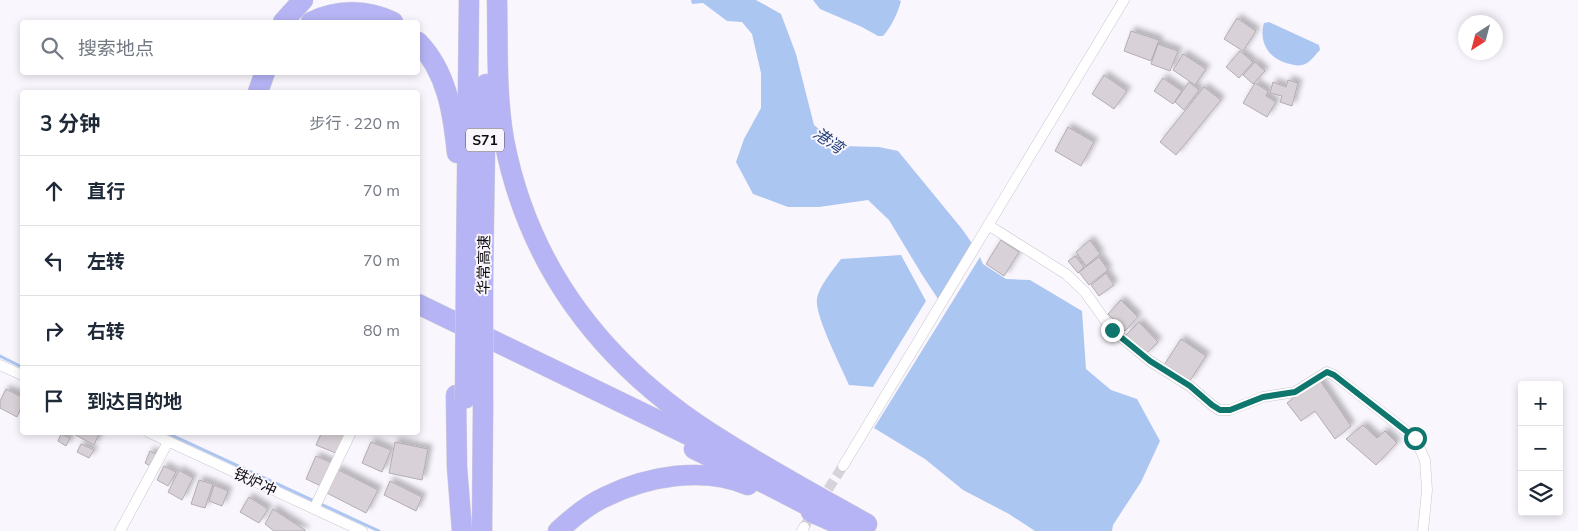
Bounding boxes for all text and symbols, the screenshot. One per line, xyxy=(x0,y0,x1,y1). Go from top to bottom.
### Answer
north arrow xyxy=(1458,15,1503,60)
search box xyxy=(20,20,420,75)
icon: search xyxy=(38,34,66,62)
text: 搜索地点 xyxy=(78,36,154,62)
text: 3 分钟 xyxy=(40,110,100,138)
text: 步行 · 220 m xyxy=(310,113,400,135)
water label: 港湾 xyxy=(809,123,850,161)
road number: S71 xyxy=(466,128,504,152)
icon: ahead xyxy=(40,177,68,205)
text: 直行 xyxy=(87,179,125,205)
text: 70 m xyxy=(363,180,400,202)
street label: 华常高速 xyxy=(473,235,495,295)
icon: left xyxy=(40,247,68,275)
text: 左转 xyxy=(87,249,125,275)
text: 70 m xyxy=(363,250,400,272)
icon: right xyxy=(40,317,68,345)
text: 右转 xyxy=(87,319,125,345)
route end xyxy=(1101,319,1124,342)
text: 80 m xyxy=(363,320,400,342)
map controls xyxy=(1518,381,1563,516)
button: + xyxy=(1518,381,1563,426)
icon: arrive xyxy=(40,387,68,415)
text: 到达目的地 xyxy=(87,389,182,415)
button: − xyxy=(1518,426,1563,471)
route start xyxy=(1404,427,1427,450)
street label: 铁炉冲 xyxy=(230,463,280,501)
button: layers xyxy=(1518,471,1563,516)

